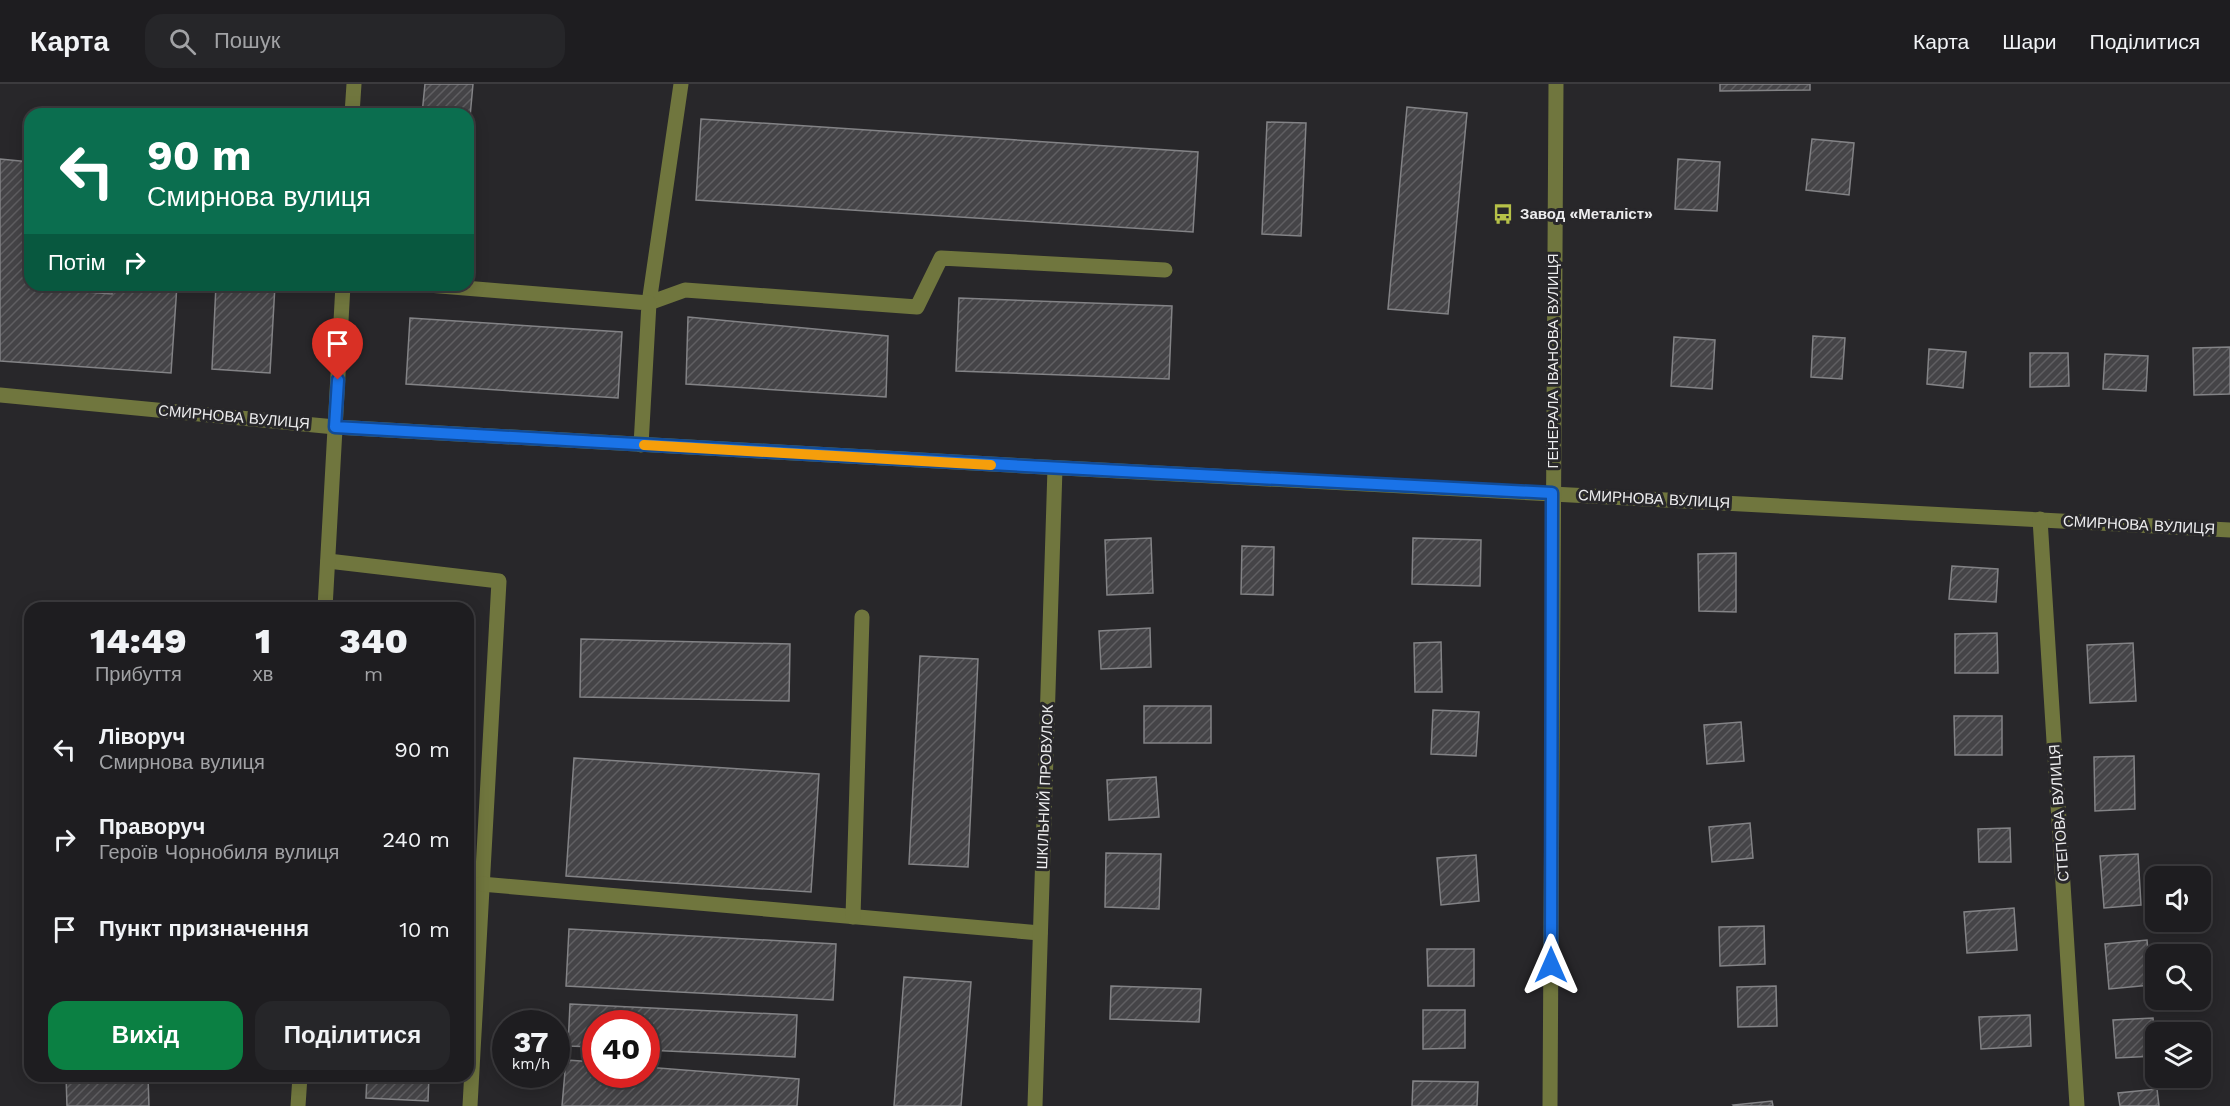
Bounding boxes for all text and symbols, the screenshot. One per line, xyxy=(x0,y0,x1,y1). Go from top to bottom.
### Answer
search box xyxy=(145,14,565,68)
text: Карта xyxy=(30,25,109,58)
icon: search xyxy=(166,25,199,58)
text: Пошук xyxy=(214,28,280,53)
text: Карта xyxy=(1913,29,1969,54)
text: Шари xyxy=(2002,29,2057,54)
text: Поділитися xyxy=(2090,29,2200,54)
text: 90 m xyxy=(147,131,251,180)
icon: left xyxy=(48,132,126,210)
text: Смирнова вулиця xyxy=(147,181,371,213)
bus stop icon: Завод «Металіст» xyxy=(1491,202,1515,226)
place label: Завод «Металіст» xyxy=(1520,205,1653,223)
icon: right xyxy=(118,246,151,279)
text: Потім xyxy=(48,250,106,275)
street label: ГЕНЕРАЛА ІВАНОВА ВУЛИЦЯ xyxy=(1544,253,1562,469)
pin xyxy=(312,318,363,380)
icon: arrive xyxy=(321,327,354,360)
street label: СМИРНОВА ВУЛИЦЯ xyxy=(157,401,311,433)
street label: СМИРНОВА ВУЛИЦЯ xyxy=(1578,486,1730,512)
street label: СМИРНОВА ВУЛИЦЯ xyxy=(2063,512,2215,538)
text: 14:49 xyxy=(90,620,187,662)
text: 1 xyxy=(255,620,271,662)
text: 340 xyxy=(339,620,408,662)
text: Прибуття xyxy=(95,662,182,686)
text: хв xyxy=(253,662,273,686)
text: m xyxy=(364,662,383,686)
street label: ШКІЛЬНИЙ ПРОВУЛОК xyxy=(1033,704,1057,870)
text: Ліворуч xyxy=(99,724,185,749)
icon: left xyxy=(48,733,81,766)
text: 90 m xyxy=(394,737,450,762)
street label: СТЕПОВА ВУЛИЦЯ xyxy=(2045,744,2073,882)
text: Смирнова вулиця xyxy=(99,750,265,774)
text: Праворуч xyxy=(99,814,205,839)
icon: right xyxy=(48,823,81,856)
text: 240 m xyxy=(382,827,450,852)
text: Героїв Чорнобиля вулиця xyxy=(99,840,339,864)
map controls xyxy=(2145,866,2211,1088)
button: sound xyxy=(2145,866,2211,932)
icon: arrive xyxy=(48,913,81,946)
text: Пункт призначення xyxy=(99,916,309,941)
text: 10 m xyxy=(399,917,450,942)
position arrow xyxy=(1519,933,1583,997)
button: search xyxy=(2145,944,2211,1010)
button: Вихід xyxy=(48,1001,243,1070)
button: Поділитися xyxy=(255,1001,450,1070)
speed limit sign: 40 xyxy=(582,1010,660,1088)
button: layers xyxy=(2145,1022,2211,1088)
text: 37 xyxy=(513,1024,549,1059)
text: km/h xyxy=(512,1055,550,1073)

